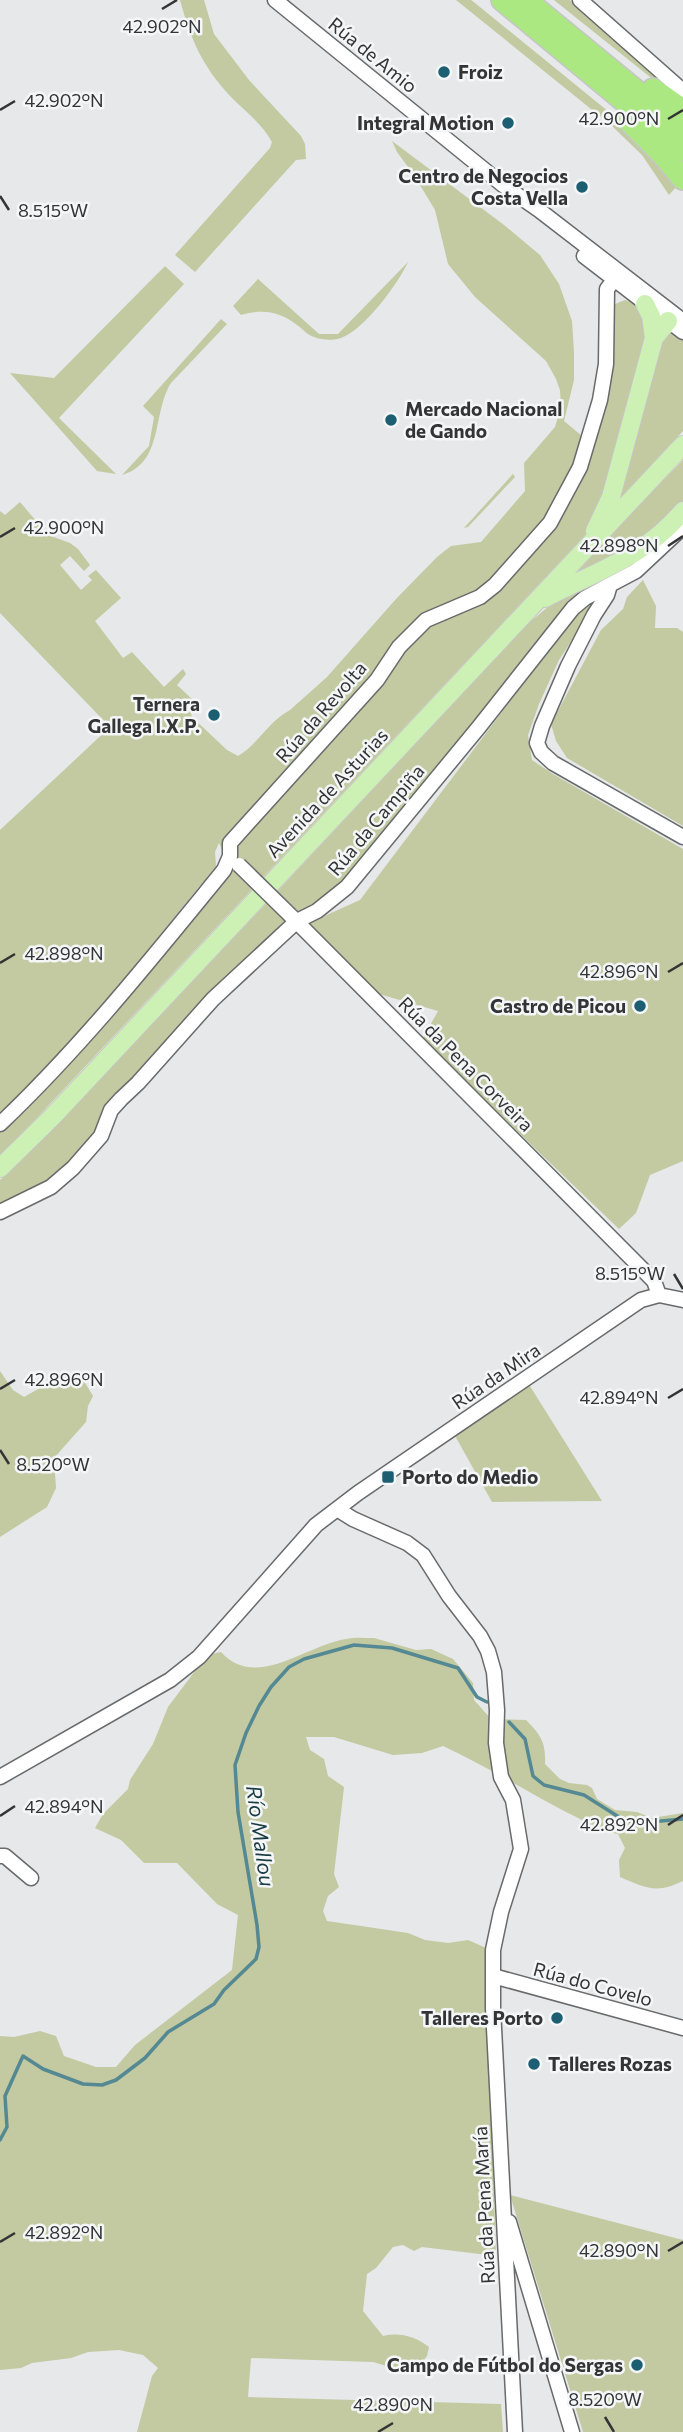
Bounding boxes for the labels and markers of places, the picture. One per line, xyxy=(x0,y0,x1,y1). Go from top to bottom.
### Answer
place label: Froiz xyxy=(458,60,503,83)
marker: Froiz xyxy=(436,64,452,80)
place label: Integral Motion xyxy=(357,111,494,134)
marker: Integral Motion xyxy=(500,115,516,131)
place label: Centro de Negocios Costa Vella xyxy=(398,164,568,209)
marker: Centro de Negocios Costa Vella xyxy=(574,179,590,195)
place label: Mercado Nacional de Gando xyxy=(405,397,562,442)
marker: Mercado Nacional de Gando xyxy=(383,412,399,428)
place label: Ternera Gallega l.X.P. xyxy=(87,692,200,737)
marker: Ternera Gallega l.X.P. xyxy=(206,707,222,723)
place label: Castro de Picou xyxy=(490,994,626,1017)
marker: Castro de Picou xyxy=(632,998,648,1014)
place label: Porto do Medio xyxy=(402,1465,538,1488)
marker: Porto do Medio xyxy=(380,1469,396,1485)
place label: Talleres Porto xyxy=(421,2006,543,2029)
marker: Talleres Porto xyxy=(549,2010,565,2026)
place label: Talleres Rozas xyxy=(548,2052,672,2075)
marker: Talleres Rozas xyxy=(526,2056,542,2072)
place label: Campo de Fútbol do Sergas xyxy=(387,2353,623,2376)
marker: Campo de Fútbol do Sergas xyxy=(629,2357,645,2373)

